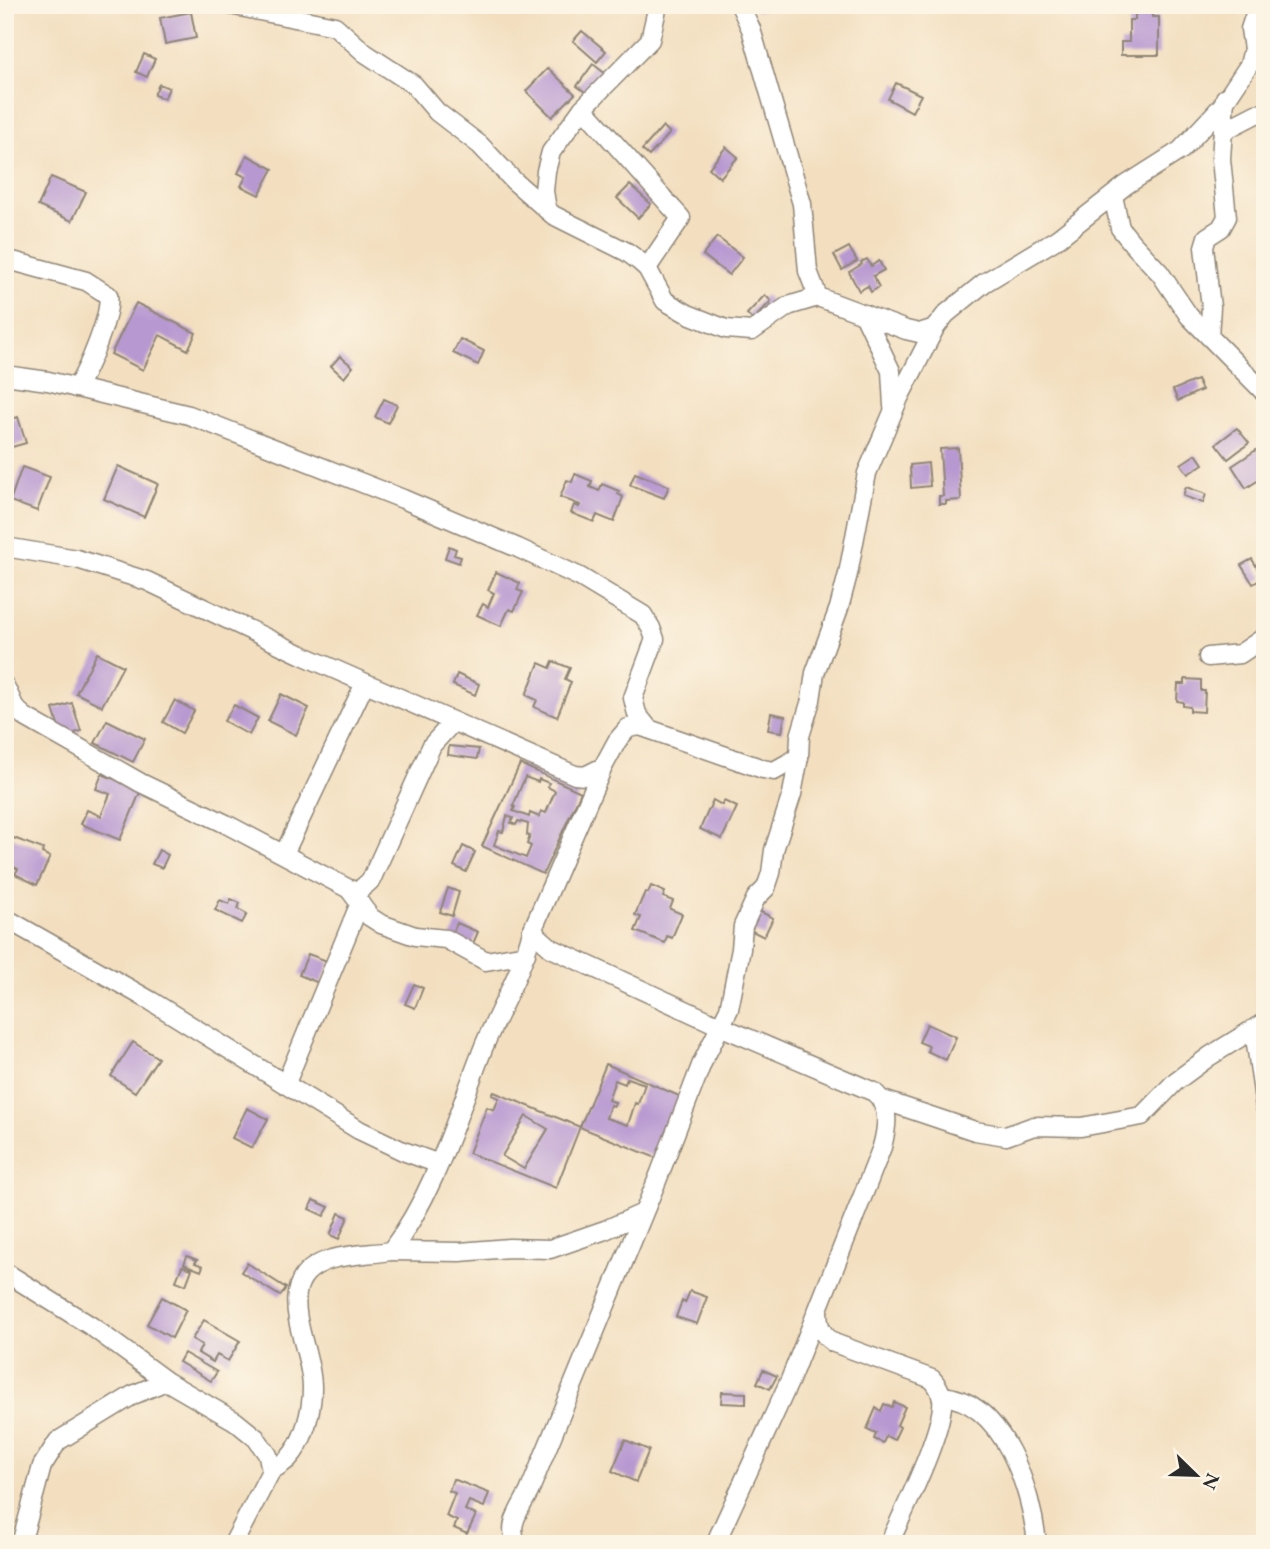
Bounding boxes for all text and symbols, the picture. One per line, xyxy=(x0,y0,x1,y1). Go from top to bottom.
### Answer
north arrow xyxy=(1162,1440,1232,1510)
text: N xyxy=(1196,1469,1226,1494)

